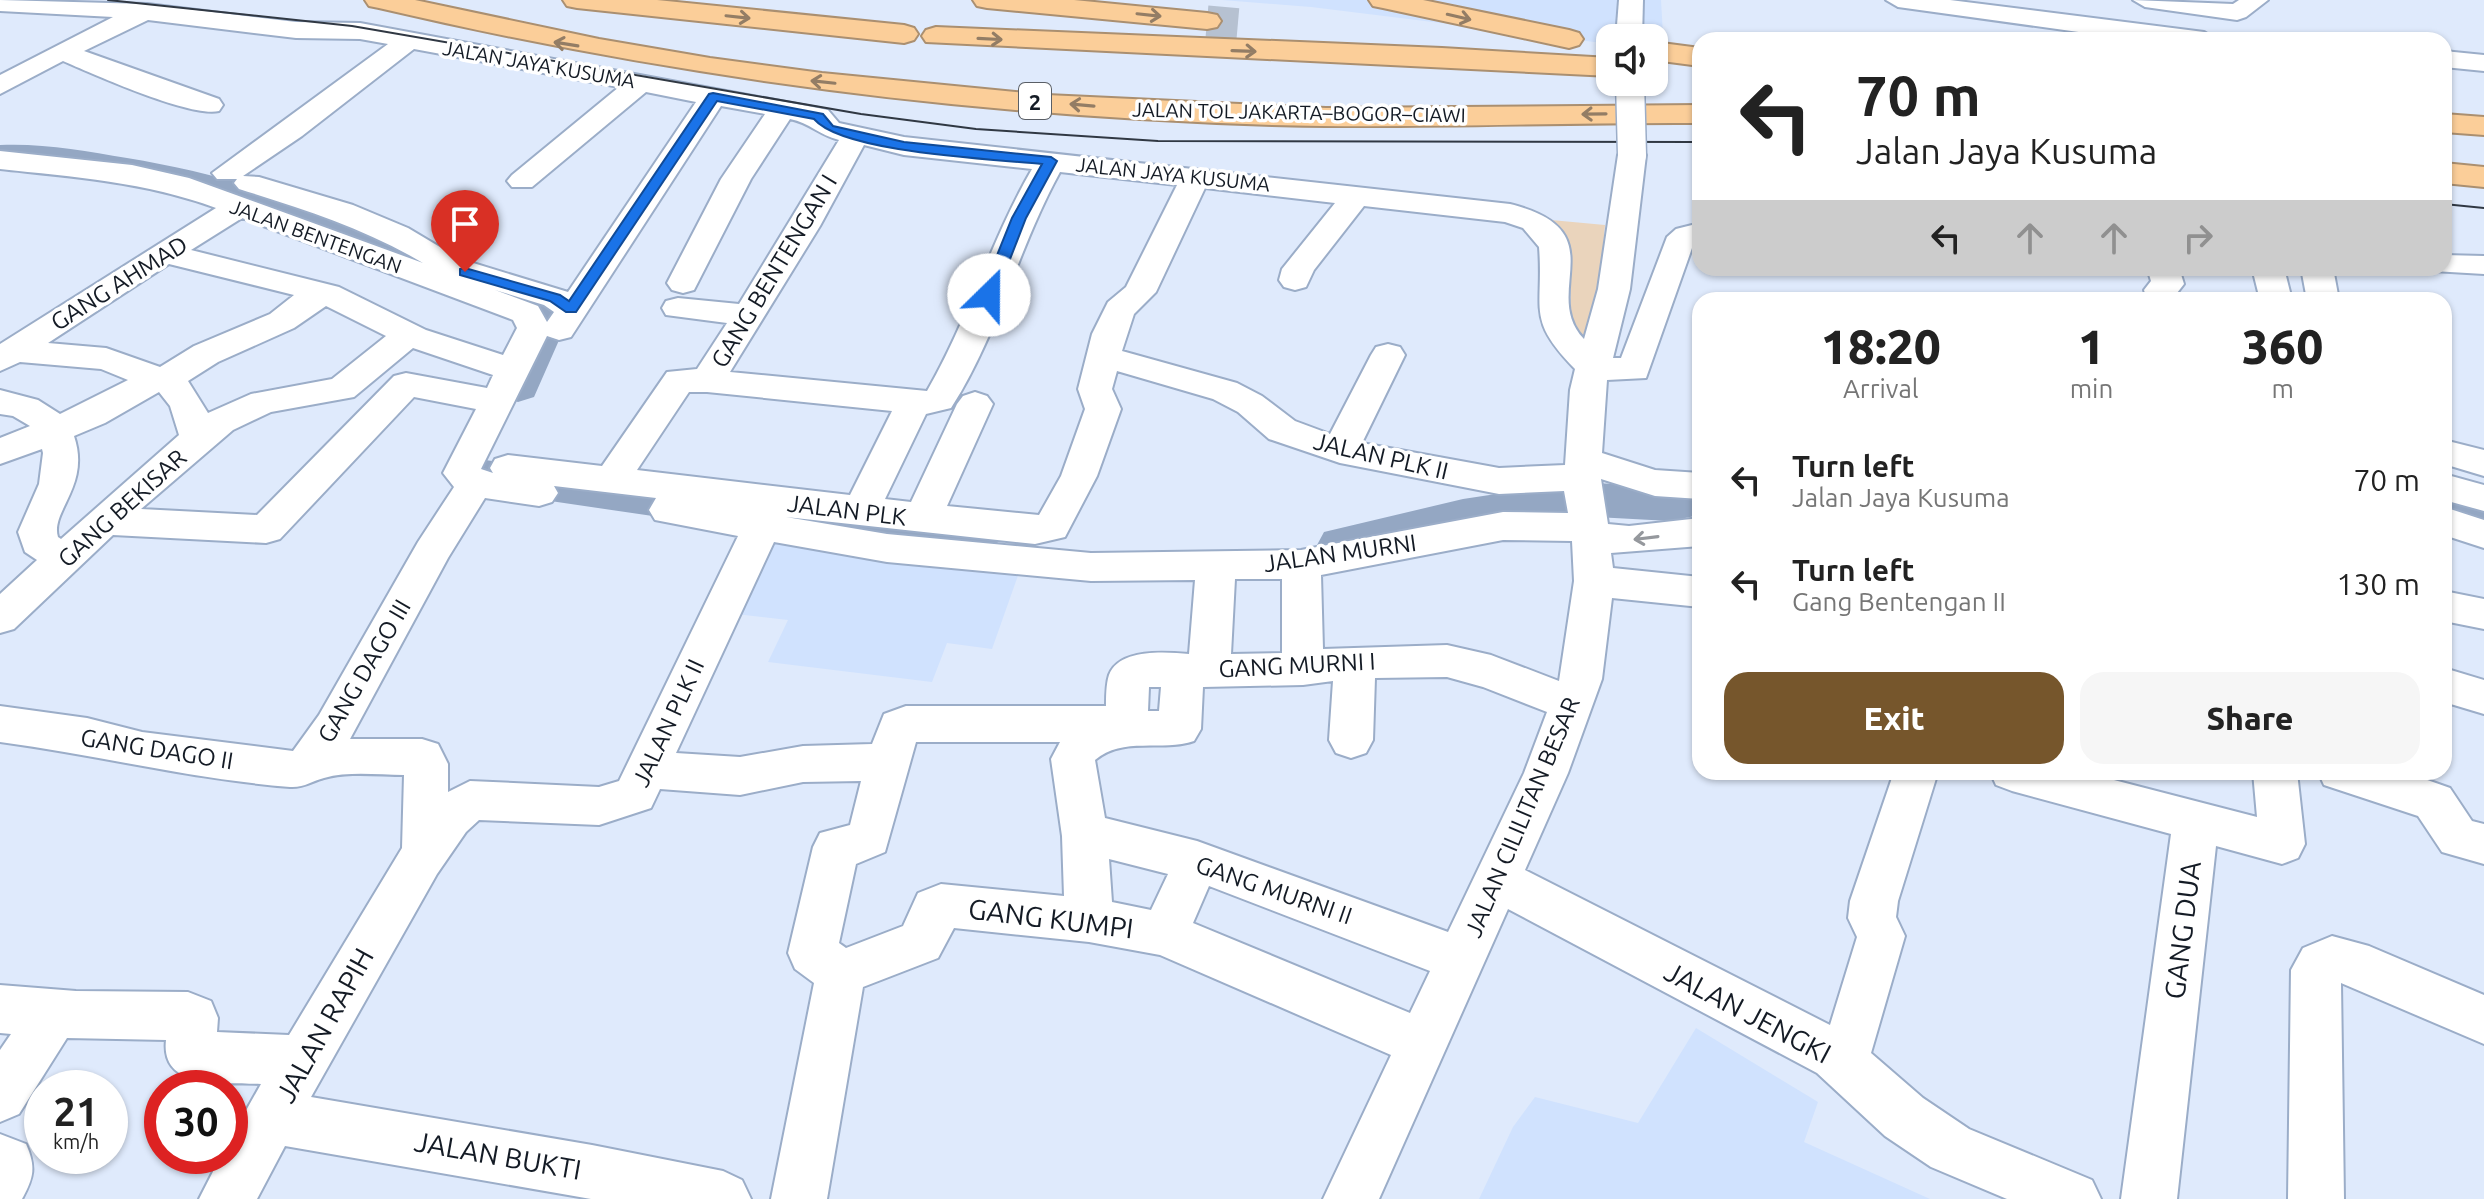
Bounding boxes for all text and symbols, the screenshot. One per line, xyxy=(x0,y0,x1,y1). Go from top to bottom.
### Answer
one-way arrow xyxy=(1135,8,1161,23)
one-way arrow xyxy=(724,9,751,24)
one-way arrow xyxy=(1446,10,1472,25)
map controls xyxy=(1596,24,1668,96)
button: sound xyxy=(1596,24,1668,96)
one-way arrow xyxy=(977,32,1003,47)
one-way arrow xyxy=(554,35,580,50)
street label: JALAN JAYA KUSUMA xyxy=(441,36,637,92)
one-way arrow xyxy=(1230,43,1257,58)
icon: left xyxy=(1724,64,1828,168)
text: 70 m xyxy=(1856,64,1981,127)
one-way arrow xyxy=(811,74,837,89)
road number: 2 xyxy=(1019,83,1051,119)
one-way arrow xyxy=(1069,97,1096,112)
street label: JALAN TOL JAKARTA–BOGOR–CIAWI xyxy=(1132,98,1466,126)
one-way arrow xyxy=(1581,106,1608,122)
text: Jalan Jaya Kusuma xyxy=(1856,130,2157,171)
street label: JALAN JAYA KUSUMA xyxy=(1075,152,1271,196)
street label: GANG BENTENGAN I xyxy=(706,170,842,372)
pin xyxy=(431,190,499,272)
street label: JALAN BENTENGAN xyxy=(227,194,405,278)
icon: arrive xyxy=(443,202,487,246)
icon: left xyxy=(1924,216,1968,260)
icon: ahead xyxy=(2008,216,2052,260)
icon: ahead xyxy=(2092,216,2136,260)
icon: right xyxy=(2176,216,2220,260)
street label: GANG AHMAD xyxy=(46,230,192,336)
position arrow xyxy=(947,253,1031,337)
text: 18:20 xyxy=(1821,319,1941,373)
text: 1 xyxy=(2078,319,2105,373)
text: 360 xyxy=(2242,319,2323,373)
text: Arrival xyxy=(1843,374,1919,403)
text: min xyxy=(2070,374,2113,403)
text: m xyxy=(2271,374,2294,403)
street label: JALAN PLK II xyxy=(1311,427,1451,485)
street label: GANG BEKISAR xyxy=(53,444,191,572)
text: Turn left xyxy=(1792,449,1914,483)
icon: left xyxy=(1724,458,1768,502)
text: 70 m xyxy=(2353,463,2420,497)
text: Jalan Jaya Kusuma xyxy=(1792,483,2010,512)
street label: JALAN PLK xyxy=(786,489,908,531)
street label: JALAN MURNI xyxy=(1262,529,1418,577)
one-way arrow xyxy=(1634,531,1659,546)
text: Turn left xyxy=(1792,553,1914,587)
icon: left xyxy=(1724,562,1768,606)
text: 130 m xyxy=(2336,567,2420,601)
text: Gang Bentengan II xyxy=(1792,587,2006,616)
street label: GANG DAGO III xyxy=(312,595,416,747)
street label: GANG MURNI I xyxy=(1218,647,1376,683)
street label: JALAN PLK II xyxy=(627,655,709,791)
button: Exit xyxy=(1724,672,2064,764)
button: Share xyxy=(2080,672,2420,764)
street label: JALAN CILILITAN BESAR xyxy=(1459,693,1585,941)
street label: GANG DAGO II xyxy=(79,724,235,774)
street label: GANG MURNI II xyxy=(1192,851,1356,929)
street label: GANG DUA xyxy=(2158,859,2206,1001)
street label: GANG KUMPI xyxy=(967,892,1135,944)
street label: JALAN RAPIH xyxy=(269,943,379,1107)
street label: JALAN JENGKI xyxy=(1660,955,1836,1069)
speed limit sign: 30 xyxy=(144,1070,248,1174)
text: 21 xyxy=(53,1089,99,1134)
street label: JALAN BUKTI xyxy=(412,1125,584,1185)
text: km/h xyxy=(53,1130,99,1153)

